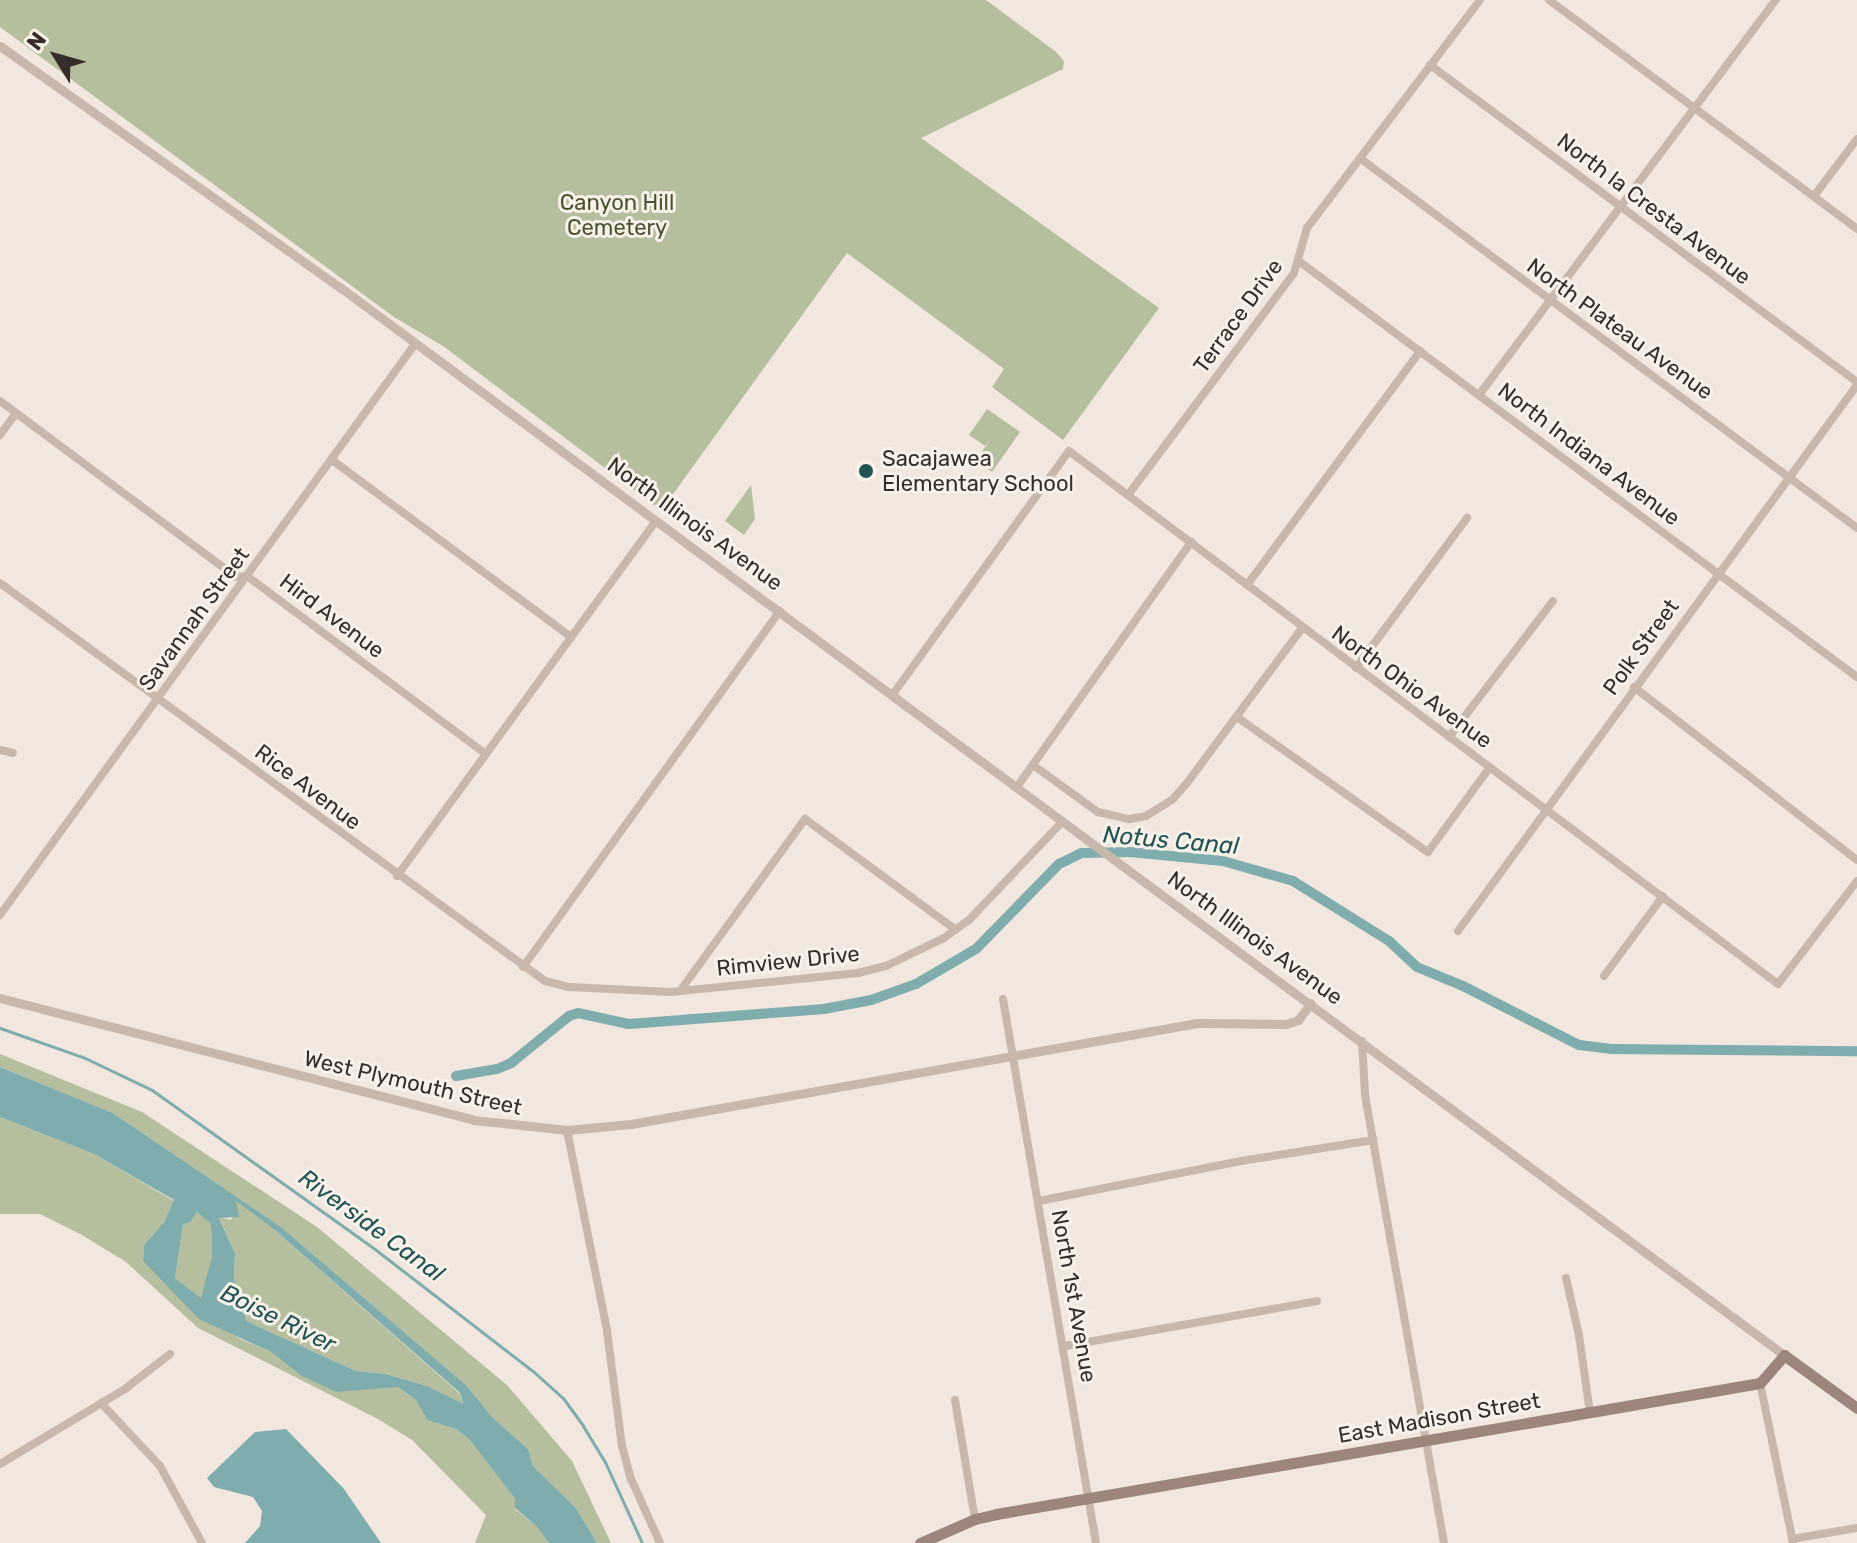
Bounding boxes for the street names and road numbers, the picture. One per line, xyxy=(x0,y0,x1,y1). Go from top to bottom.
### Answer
street label: North la Cresta Avenue xyxy=(1552,127,1756,291)
street label: North Plateau Avenue xyxy=(1522,253,1718,405)
street label: Terrace Drive xyxy=(1188,254,1288,378)
street label: North Indiana Avenue xyxy=(1493,377,1685,531)
street label: North Illinois Avenue xyxy=(602,451,788,597)
street label: Savannah Street xyxy=(133,542,255,696)
street label: Hird Avenue xyxy=(274,568,390,664)
street label: Polk Street xyxy=(1597,594,1685,700)
street label: North Ohio Avenue xyxy=(1326,620,1498,754)
street label: Rice Avenue xyxy=(249,738,367,836)
street label: North Illinois Avenue xyxy=(1162,865,1348,1011)
street label: Rimview Drive xyxy=(715,940,861,982)
street label: West Plymouth Street xyxy=(302,1045,524,1121)
street label: North 1st Avenue xyxy=(1046,1207,1102,1385)
street label: East Madison Street xyxy=(1336,1387,1542,1449)

